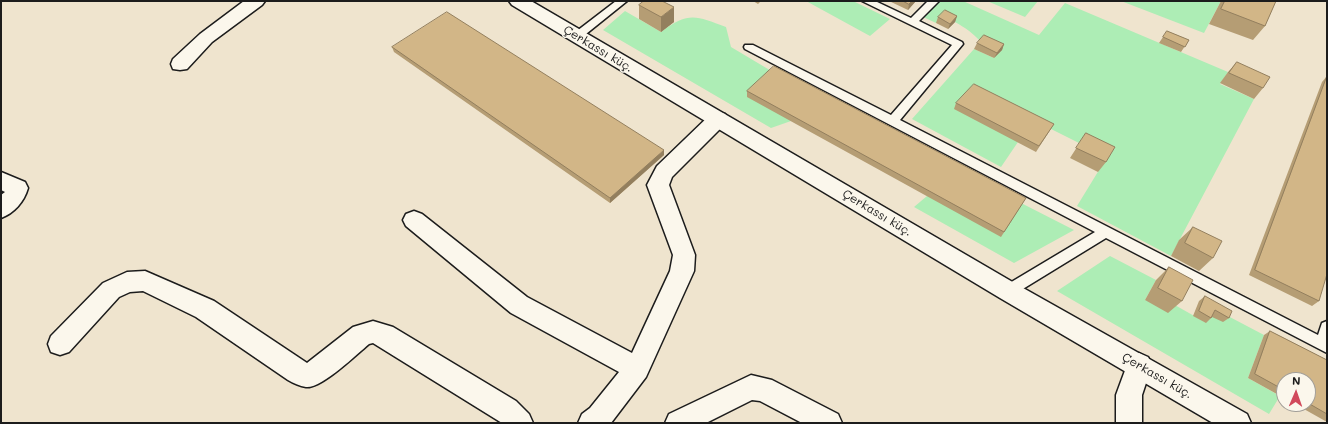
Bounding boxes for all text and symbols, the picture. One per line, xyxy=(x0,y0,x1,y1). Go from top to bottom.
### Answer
street label: Çerkassı küç. xyxy=(561,23,635,75)
street label: Çerkassı küç. xyxy=(840,187,914,239)
street label: Çerkassı küç. xyxy=(1119,350,1195,402)
north arrow xyxy=(1276,372,1316,412)
text: N xyxy=(1292,373,1301,388)

